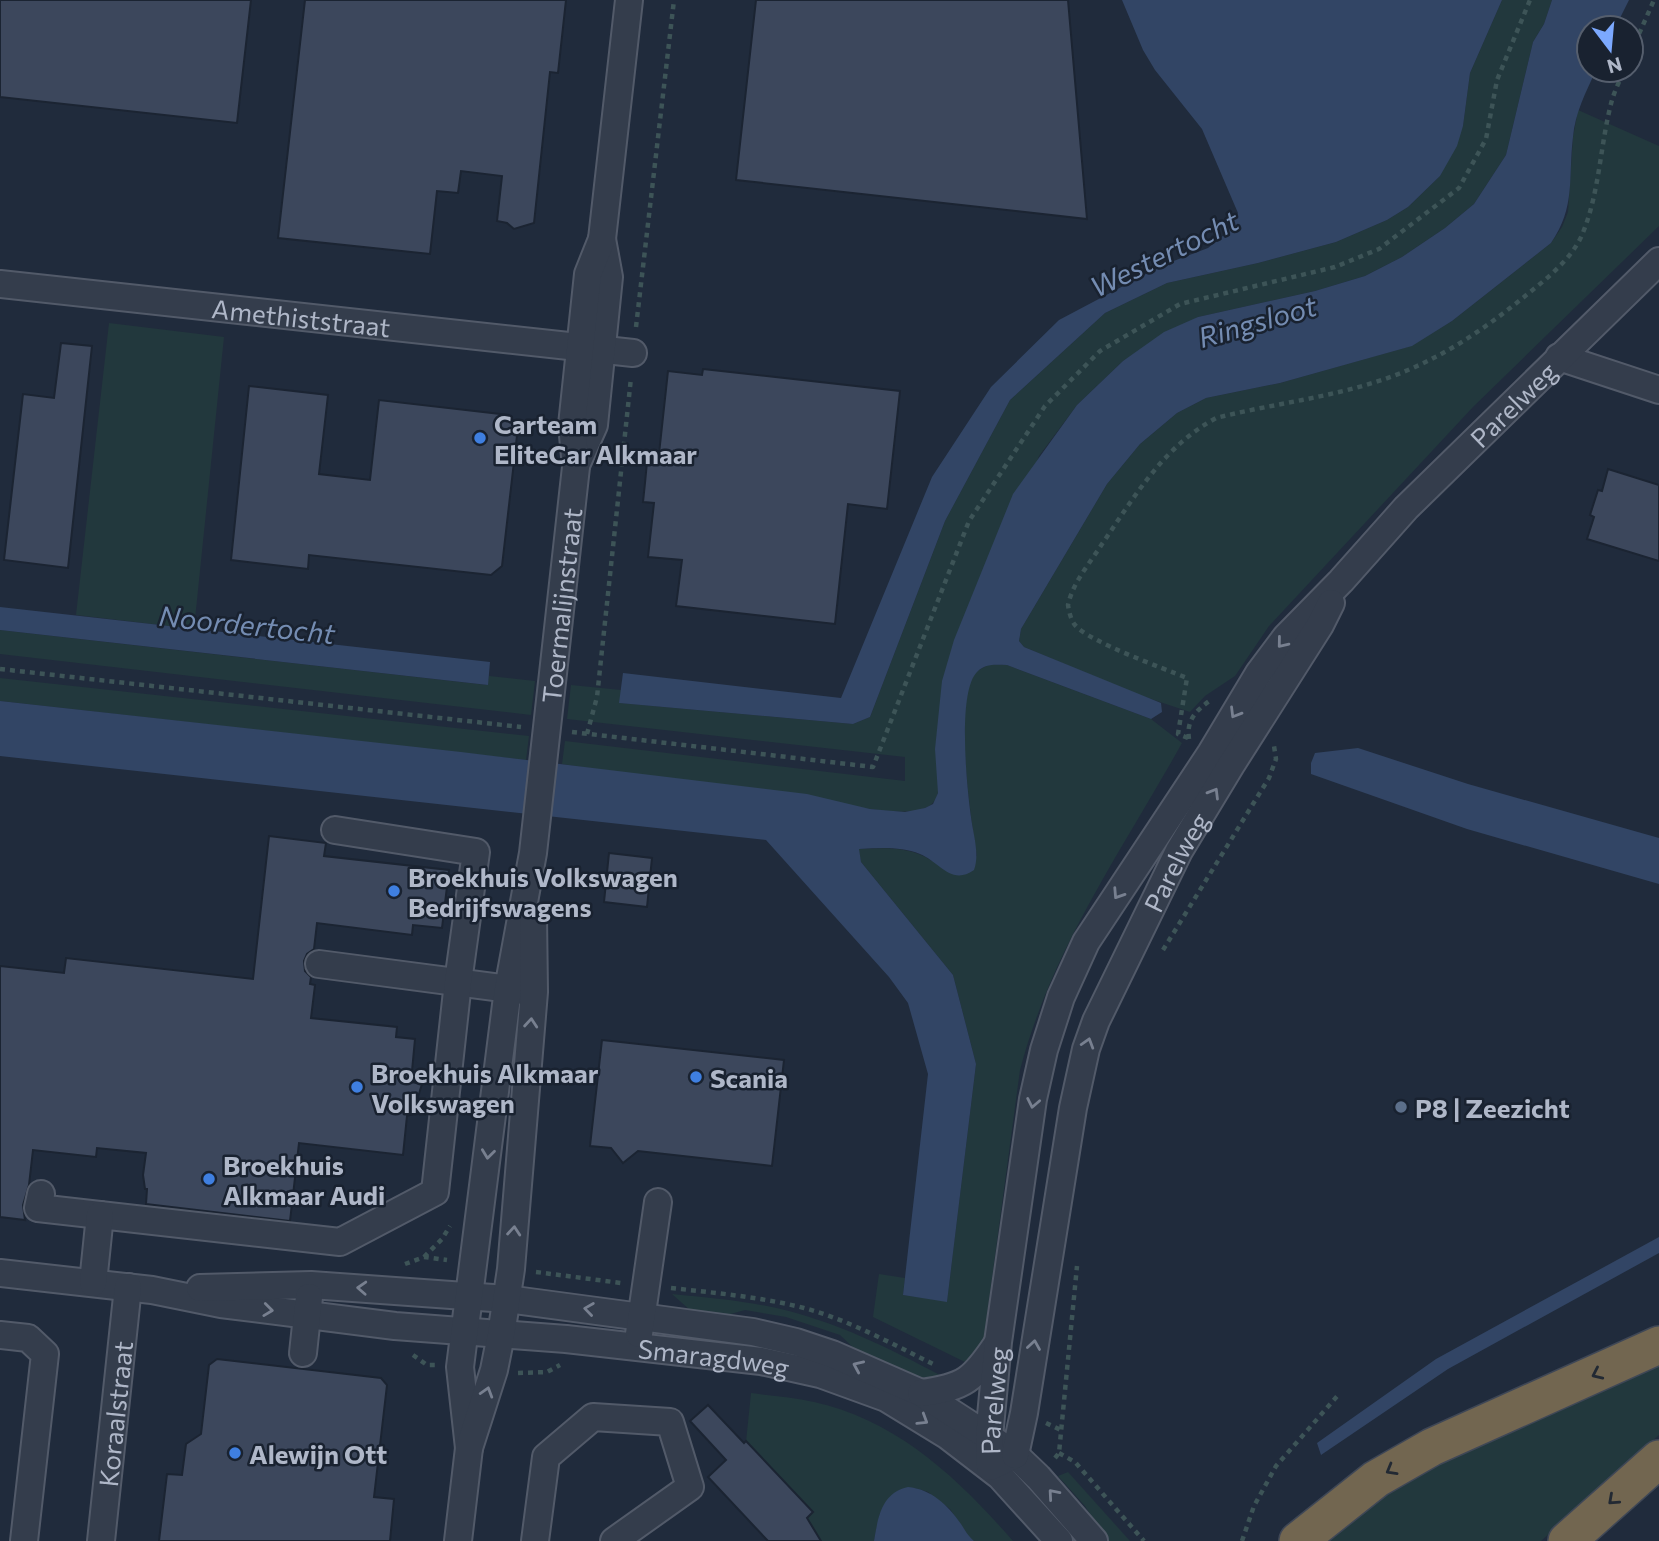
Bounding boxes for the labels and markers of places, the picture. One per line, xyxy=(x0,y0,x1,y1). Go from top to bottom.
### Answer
place label: Carteam EliteCar Alkmaar xyxy=(494,408,697,469)
marker: Carteam EliteCar Alkmaar xyxy=(472,430,488,446)
place label: Broekhuis Volkswagen Bedrijfswagens xyxy=(408,861,678,922)
marker: Broekhuis Volkswagen Bedrijfswagens xyxy=(386,883,402,899)
place label: Broekhuis Alkmaar Volkswagen xyxy=(371,1057,599,1118)
place label: Scania xyxy=(710,1062,788,1093)
marker: Scania xyxy=(688,1069,704,1085)
marker: Broekhuis Alkmaar Volkswagen xyxy=(349,1079,365,1095)
place label: P8 | Zeezicht xyxy=(1415,1092,1570,1123)
marker: P8 | Zeezicht xyxy=(1393,1099,1409,1115)
place label: Broekhuis Alkmaar Audi xyxy=(223,1149,385,1210)
marker: Broekhuis Alkmaar Audi xyxy=(201,1171,217,1187)
place label: Alewijn Ott xyxy=(249,1438,387,1469)
marker: Alewijn Ott xyxy=(227,1445,243,1461)

